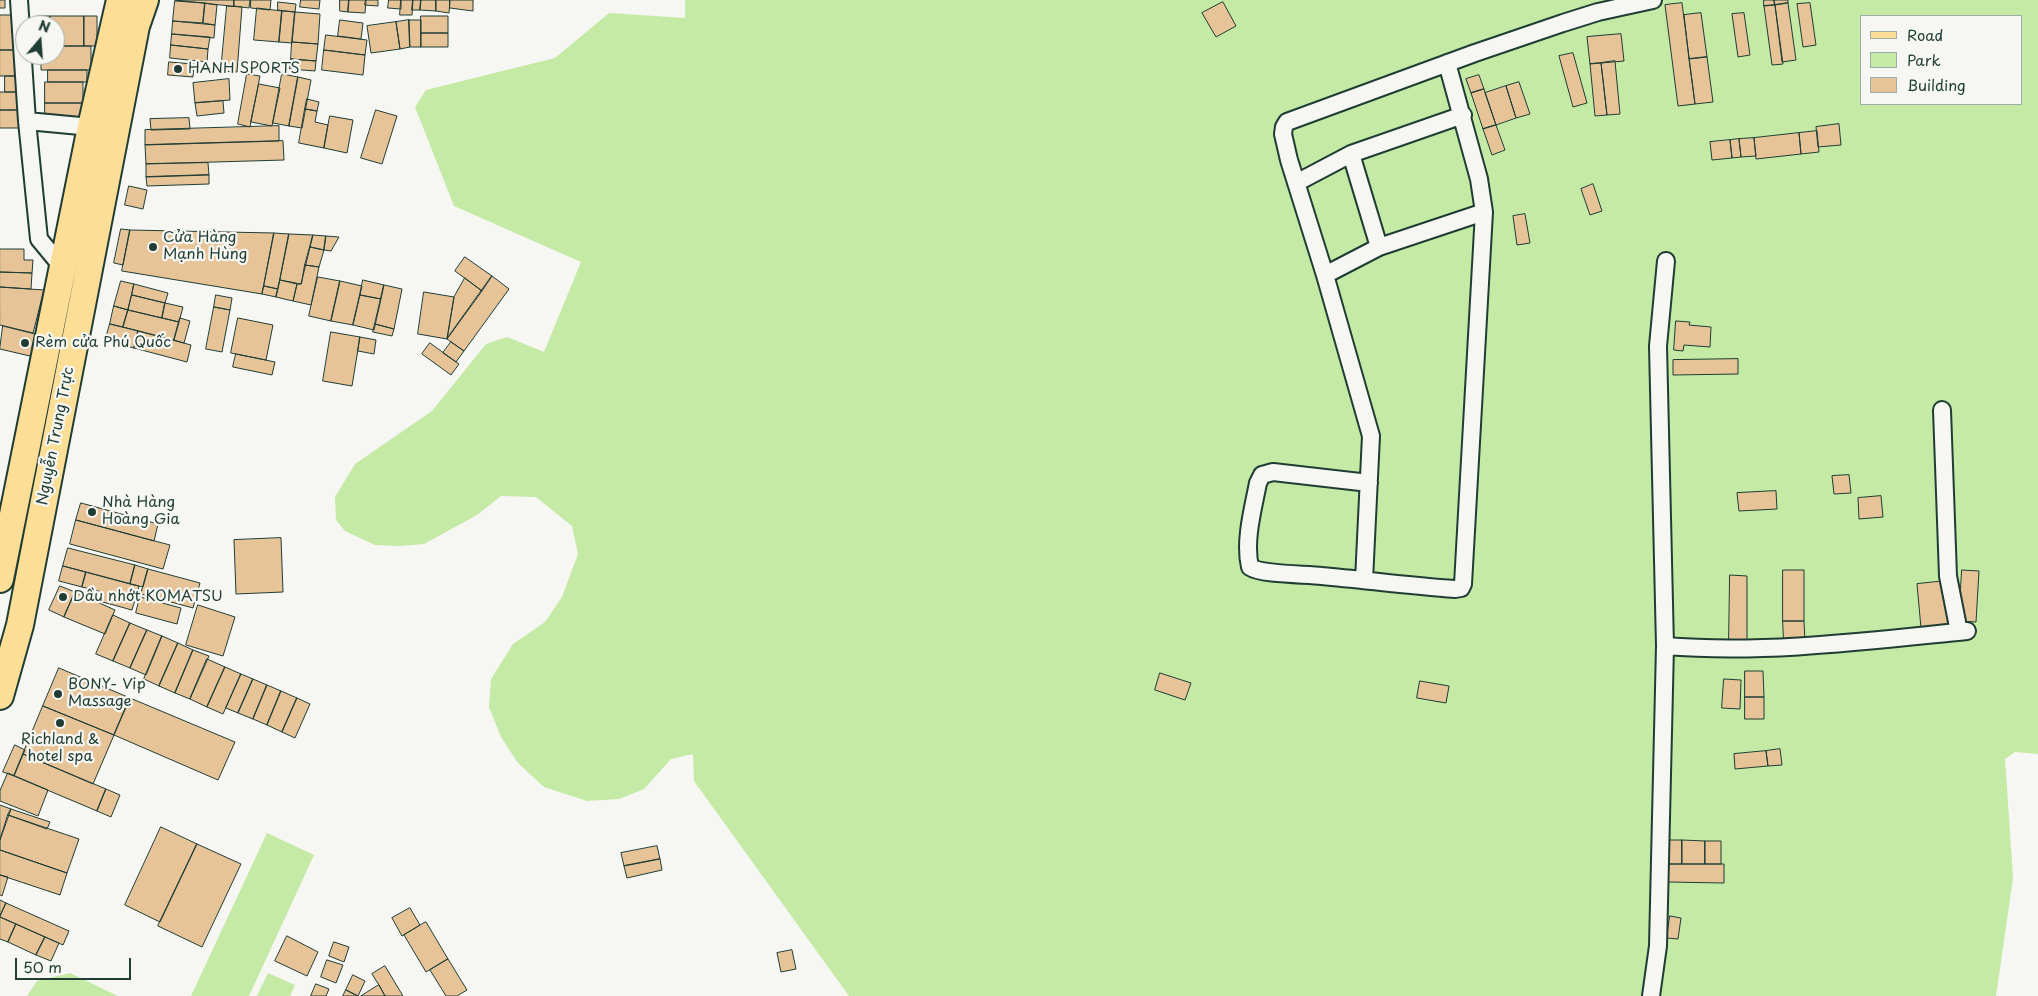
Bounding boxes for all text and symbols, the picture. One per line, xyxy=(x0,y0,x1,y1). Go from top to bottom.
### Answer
north arrow xyxy=(15,15,65,65)
text: N xyxy=(36,15,53,38)
legend xyxy=(1860,15,2023,105)
text: Road xyxy=(1907,23,1943,46)
text: Park xyxy=(1907,48,1941,71)
place label: HANH SPORTS xyxy=(188,60,300,78)
marker: HANH SPORTS xyxy=(172,63,184,75)
text: Building xyxy=(1907,73,1966,96)
place label: Cửa Hàng Mạnh Hùng xyxy=(163,229,247,264)
marker: Cửa Hàng Mạnh Hùng xyxy=(147,241,159,253)
place label: Rèm cửa Phú Quốc xyxy=(35,334,171,352)
marker: Rèm cửa Phú Quốc xyxy=(19,337,31,349)
street label: Nguyễn Trung Trực xyxy=(34,365,78,507)
place label: Nhà Hàng Hoàng Gia xyxy=(102,494,180,529)
marker: Nhà Hàng Hoàng Gia xyxy=(86,506,98,518)
place label: Dầu nhớt KOMATSU xyxy=(73,588,223,606)
marker: Dầu nhớt KOMATSU xyxy=(57,591,69,603)
place label: BONY- Vip Massage xyxy=(68,676,146,711)
marker: BONY- Vip Massage xyxy=(52,688,64,700)
marker: Richland & hotel spa xyxy=(54,717,66,729)
place label: Richland & hotel spa xyxy=(21,731,99,766)
scale bar xyxy=(18,948,134,980)
text: 50 m xyxy=(23,955,62,978)

